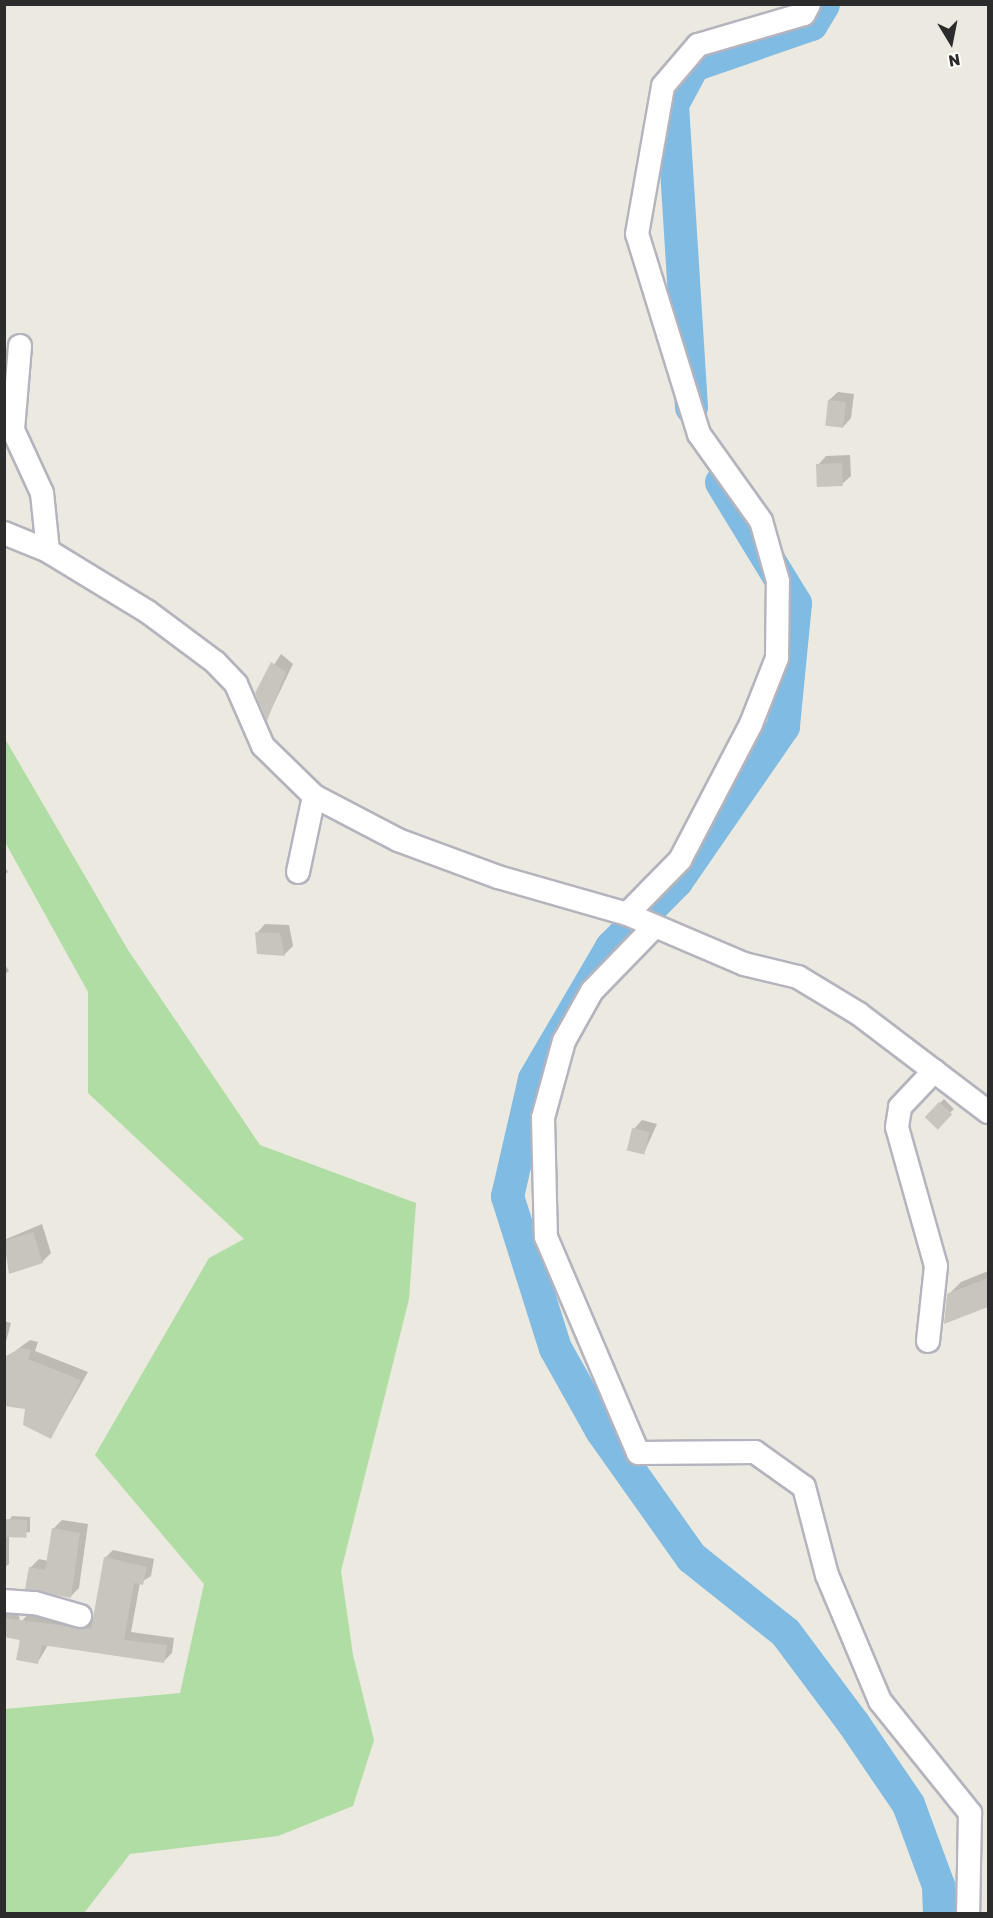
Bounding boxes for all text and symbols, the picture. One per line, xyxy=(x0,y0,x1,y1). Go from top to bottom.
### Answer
north arrow xyxy=(921,12,981,72)
text: N xyxy=(947,50,962,71)

